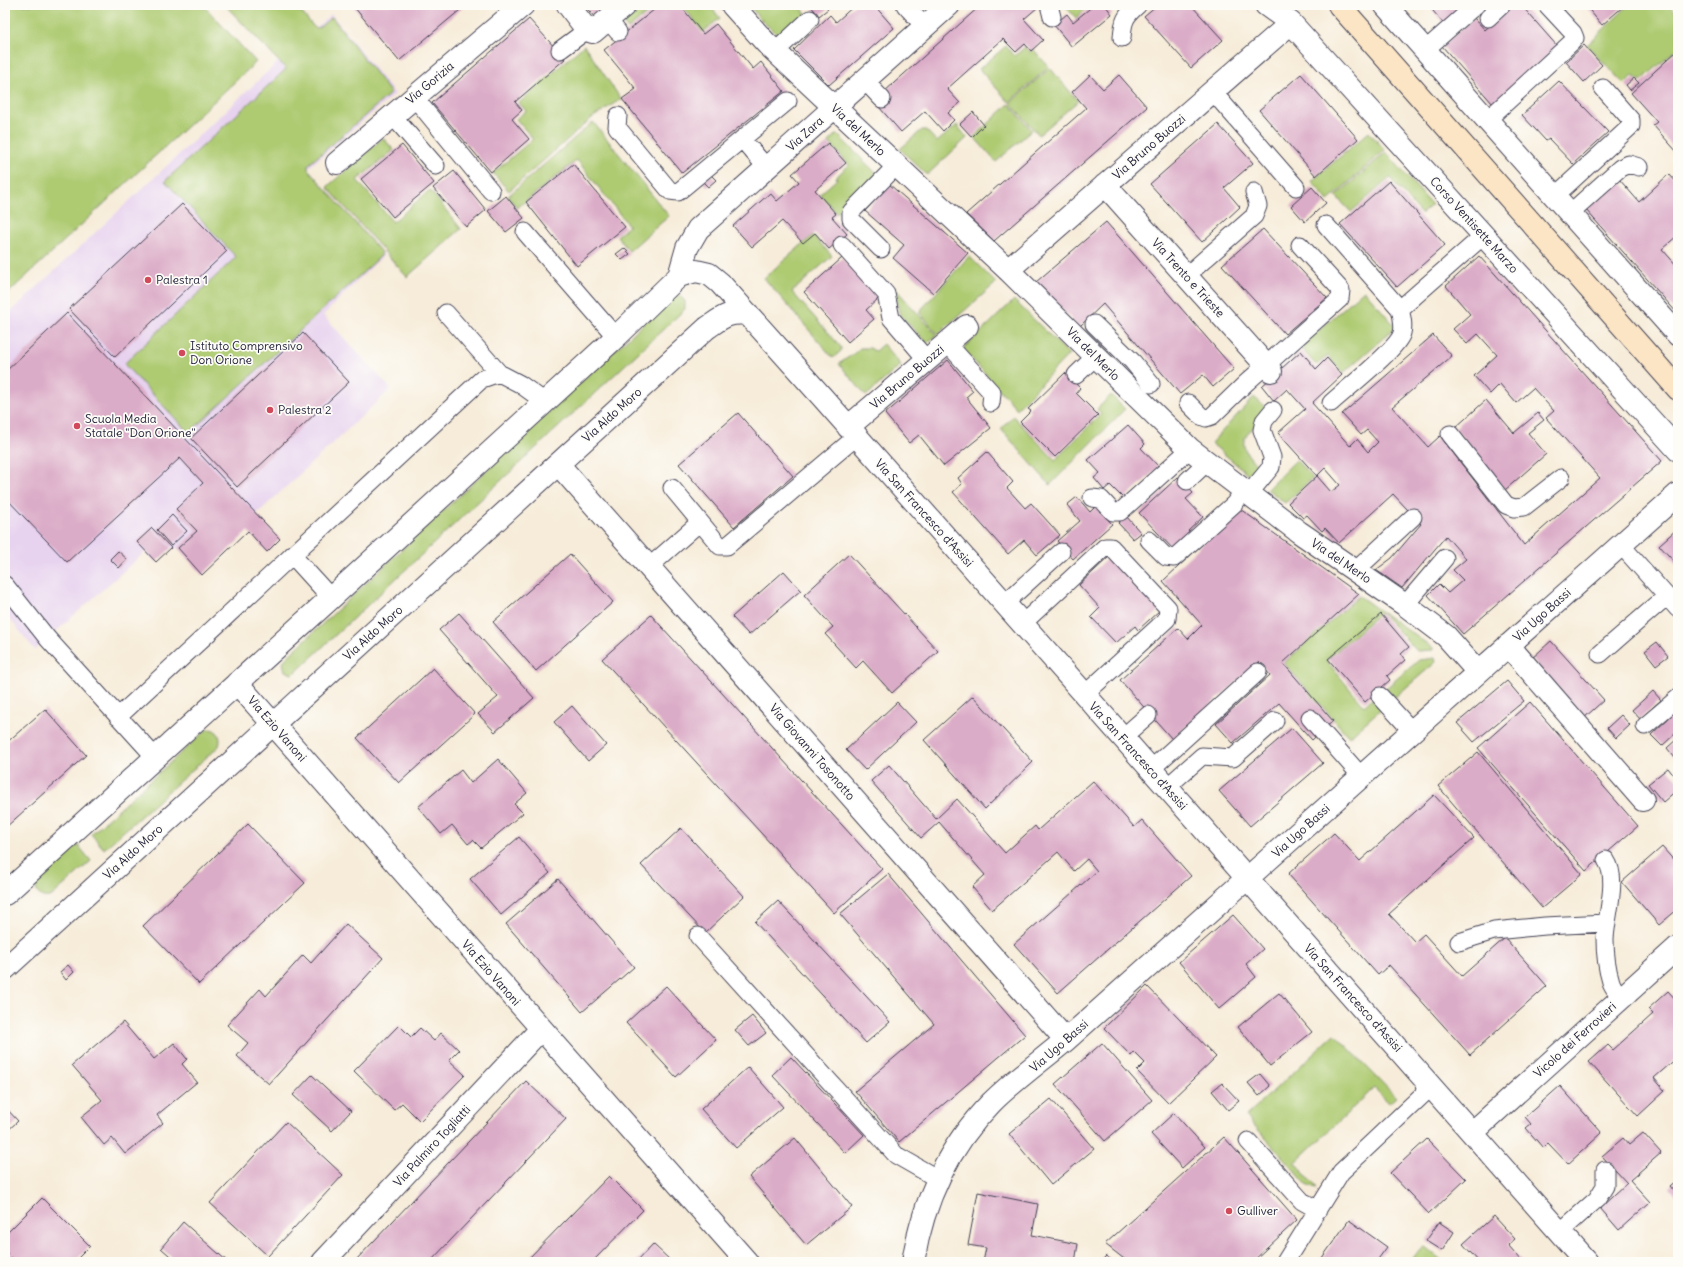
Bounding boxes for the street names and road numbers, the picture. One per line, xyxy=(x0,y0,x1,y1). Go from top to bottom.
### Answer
street label: Via Gorizia xyxy=(403,58,457,107)
street label: Via del Merlo xyxy=(828,100,889,159)
street label: Via Bruno Buozzi xyxy=(1109,111,1188,182)
street label: Via Zara xyxy=(783,113,827,154)
street label: Corso Ventisette Marzo xyxy=(1427,173,1522,276)
street label: Via Trento e Trieste xyxy=(1149,235,1228,320)
street label: Via del Merlo xyxy=(1064,324,1123,384)
street label: Via Bruno Buozzi xyxy=(867,341,947,412)
street label: Via Aldo Moro xyxy=(579,384,645,445)
street label: Via San Francesco d'Assisi xyxy=(872,456,977,570)
street label: Via del Merlo xyxy=(1308,535,1374,586)
street label: Via Ugo Bassi xyxy=(1510,585,1574,644)
street label: Via Aldo Moro xyxy=(340,602,406,663)
street label: Via Ezio Vanoni xyxy=(245,693,310,765)
street label: Via San Francesco d'Assisi xyxy=(1086,699,1191,813)
street label: Via Giovanni Tosonotto xyxy=(766,700,859,803)
street label: Via Ugo Bassi xyxy=(1269,801,1333,860)
street label: Via Aldo Moro xyxy=(100,821,166,882)
street label: Via Ezio Vanoni xyxy=(459,937,524,1009)
street label: Via San Francesco d'Assisi xyxy=(1301,941,1406,1055)
street label: Vicolo dei Ferrovieri xyxy=(1530,999,1619,1081)
street label: Via Ugo Bassi xyxy=(1026,1016,1091,1075)
street label: Via Palmiro Togliatti xyxy=(390,1102,473,1190)

